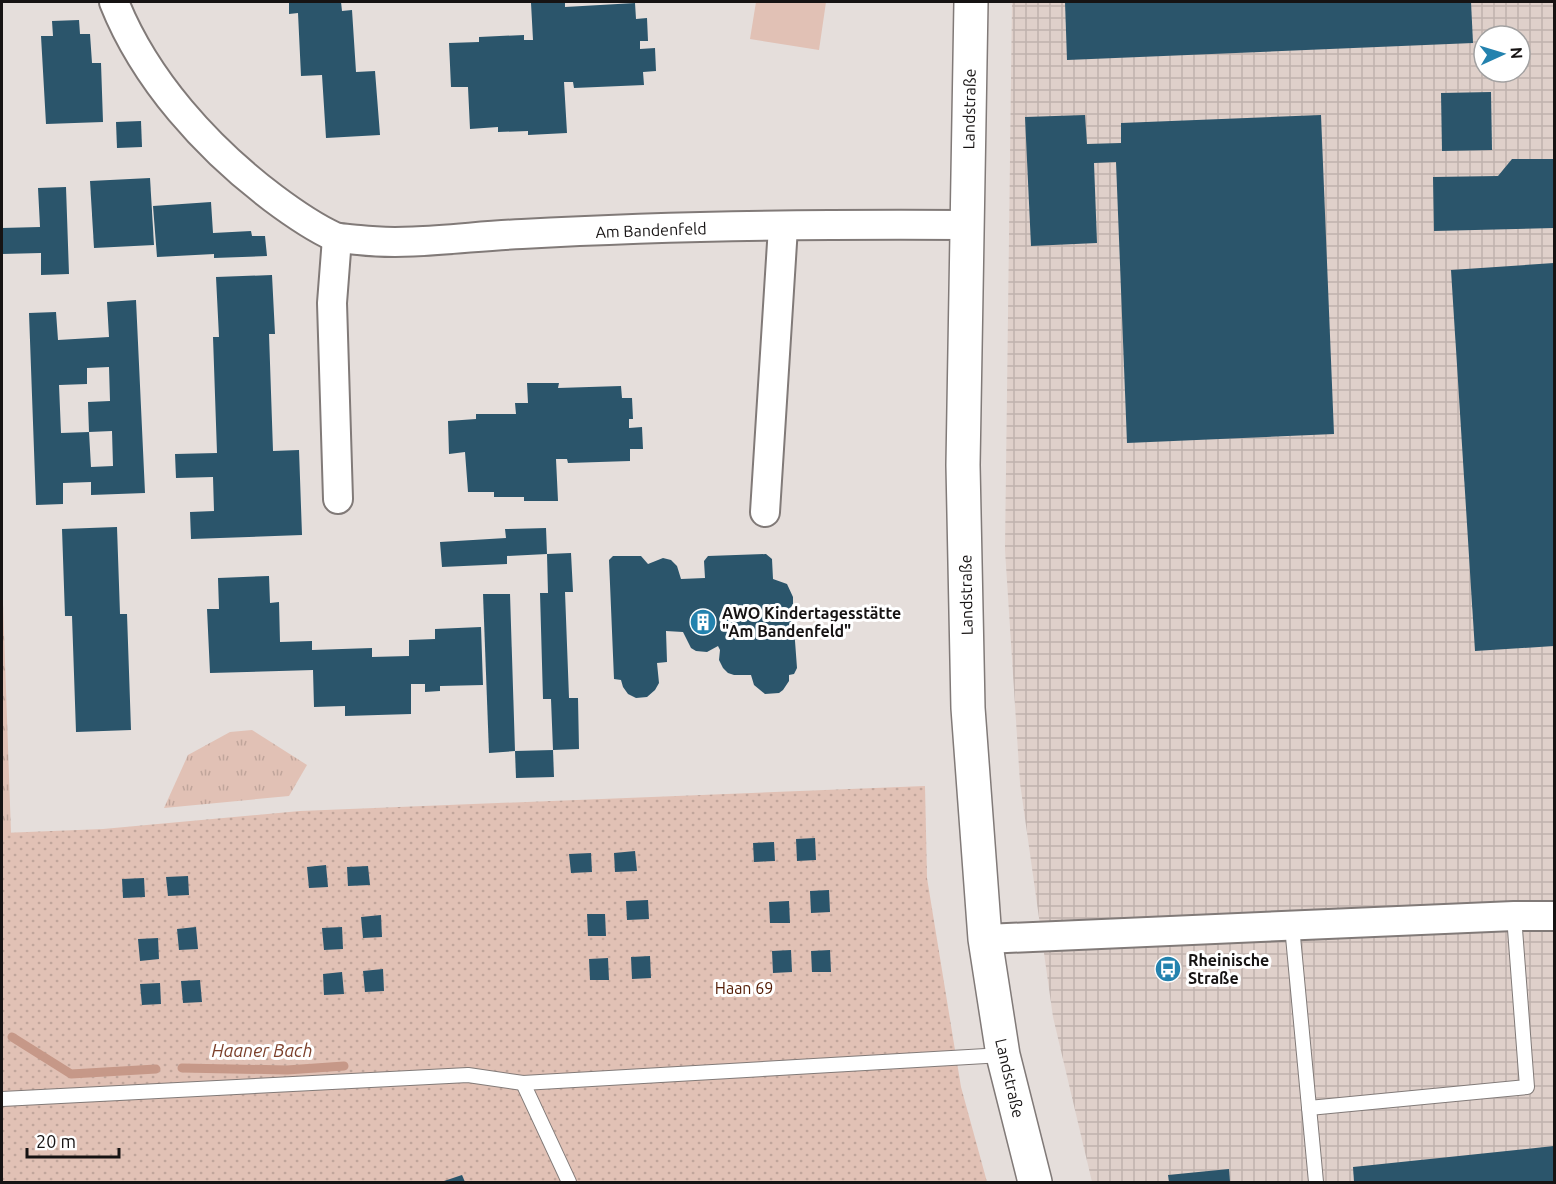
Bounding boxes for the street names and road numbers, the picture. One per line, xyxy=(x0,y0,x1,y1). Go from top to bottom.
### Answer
street label: Landstraße xyxy=(959,68,979,150)
street label: Am Bandenfeld xyxy=(595,219,707,241)
street label: Landstraße xyxy=(956,554,976,636)
street label: Landstraße xyxy=(992,1037,1028,1119)

